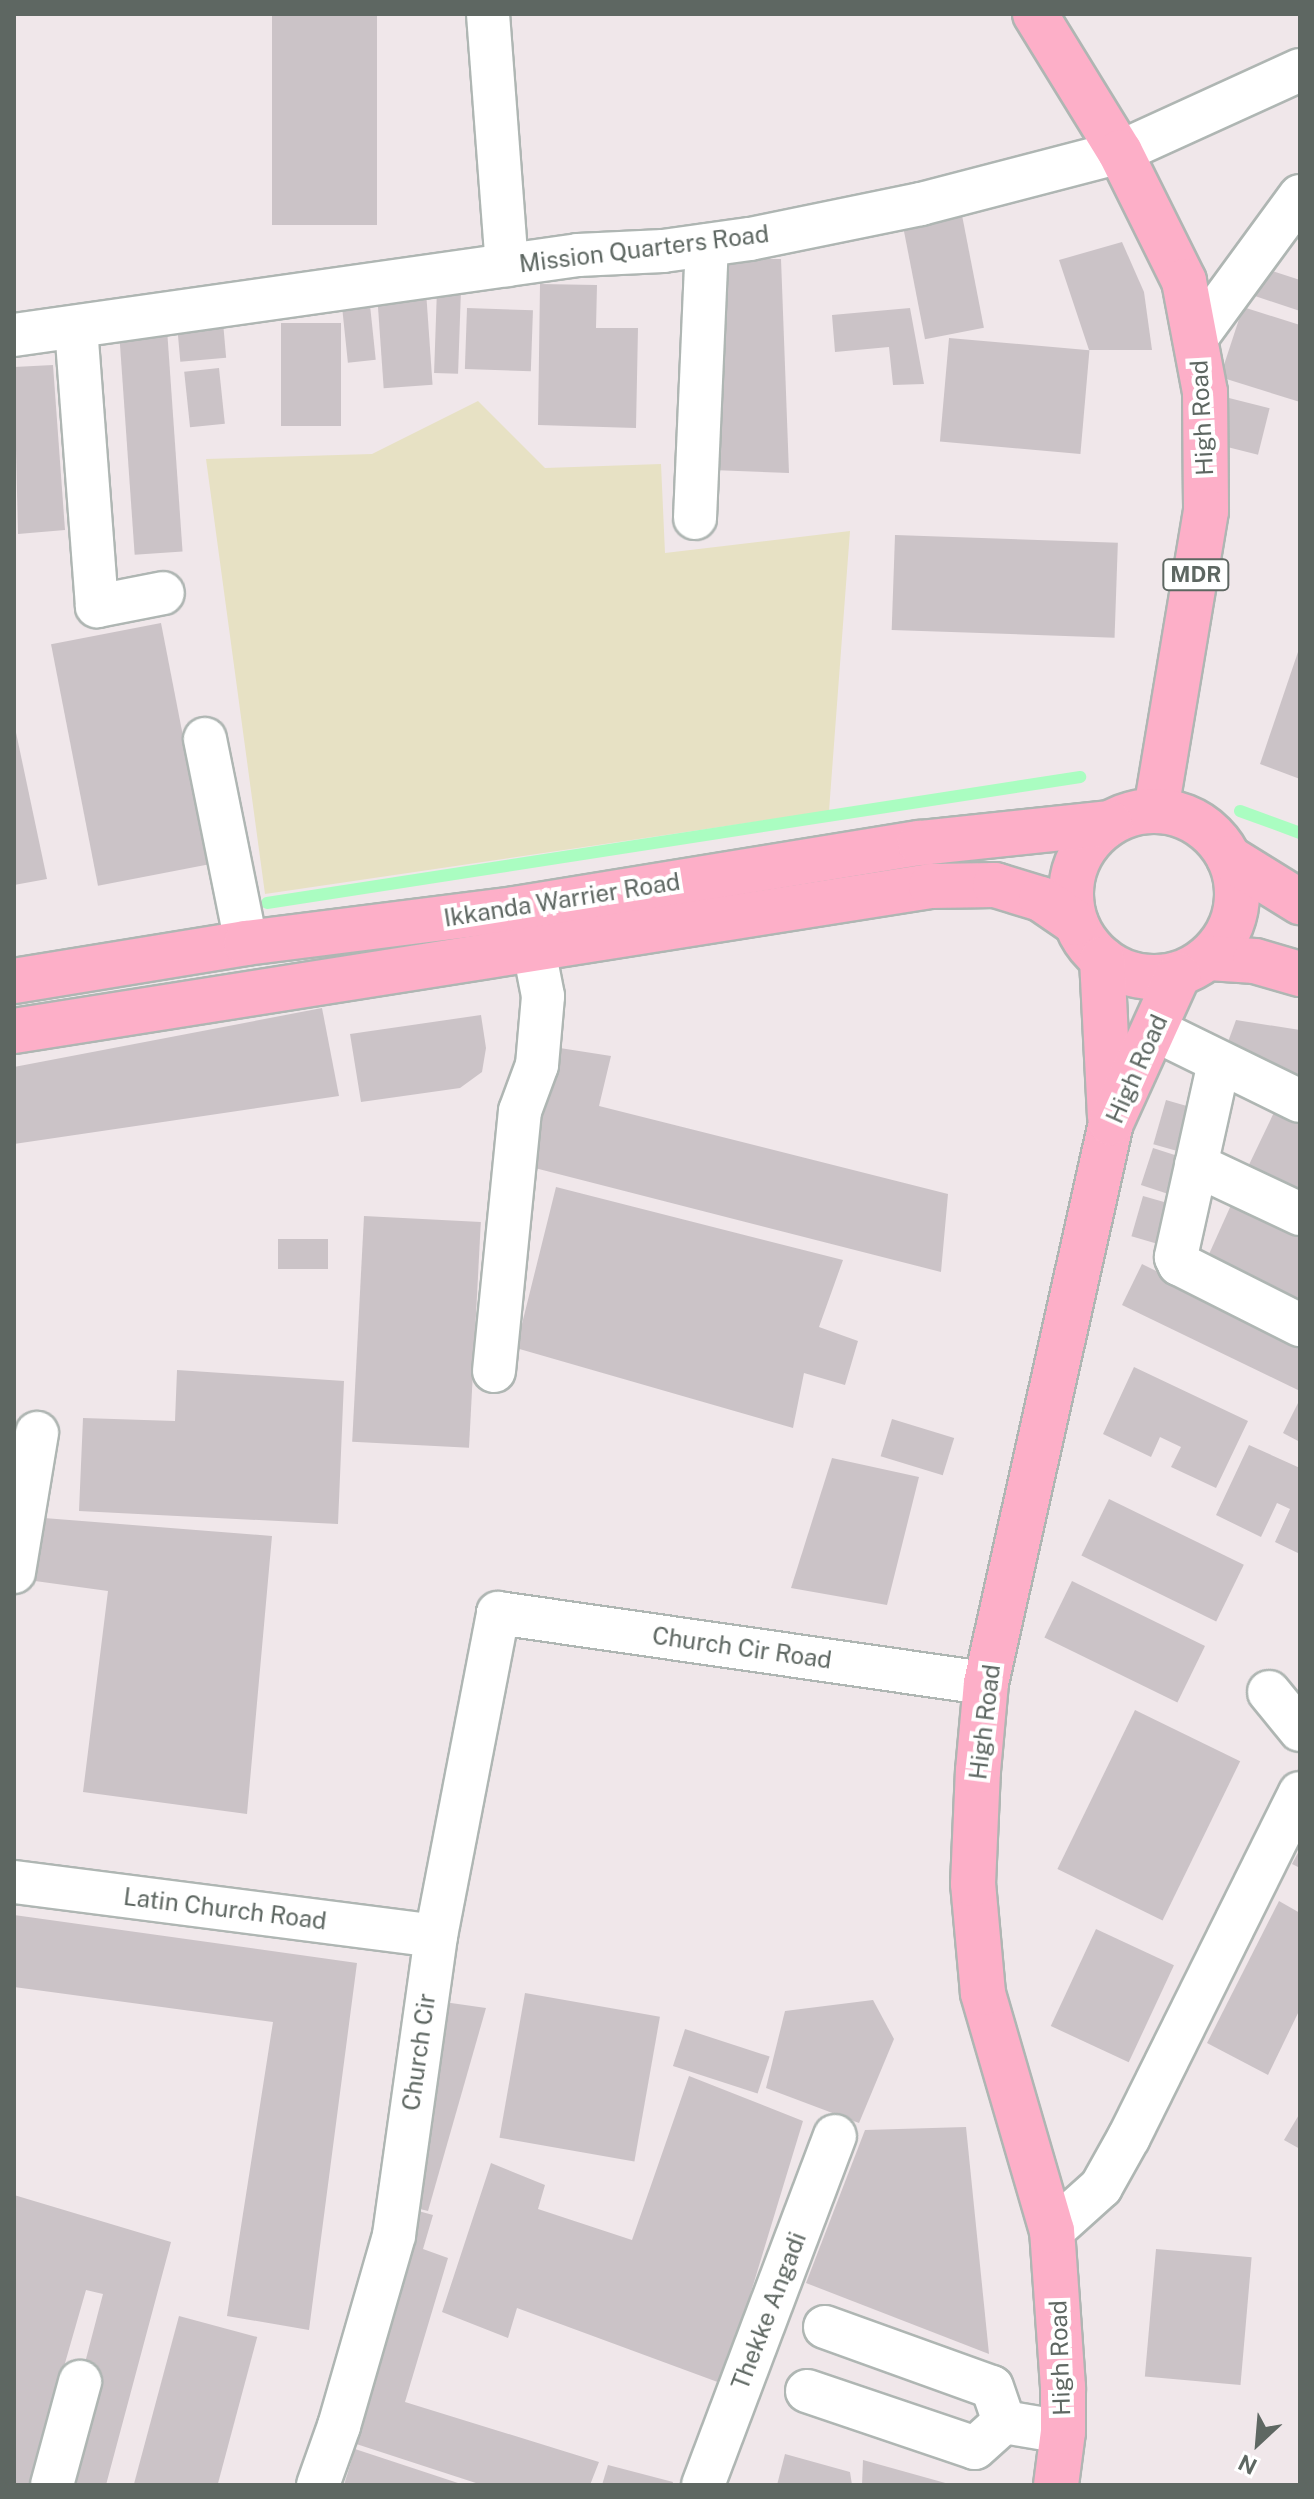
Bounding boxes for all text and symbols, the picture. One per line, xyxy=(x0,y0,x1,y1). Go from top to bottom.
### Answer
street label: Mission Quarters Road xyxy=(517,219,771,279)
street label: High Road xyxy=(1185,359,1219,477)
road number: MDR xyxy=(1162,557,1230,593)
street label: Ikkanda Warrier Road xyxy=(442,867,682,933)
street label: High Road xyxy=(1100,1010,1174,1128)
street label: Church Cir Road xyxy=(650,1621,834,1675)
street label: High Road xyxy=(964,1663,1006,1781)
street label: Latin Church Road xyxy=(122,1882,328,1936)
street label: Church Cir xyxy=(397,1991,441,2113)
street label: Thekke Angadi xyxy=(726,2228,812,2394)
street label: High Road xyxy=(1044,2300,1076,2416)
north arrow xyxy=(1218,2403,1298,2483)
text: N xyxy=(1234,2449,1261,2480)

